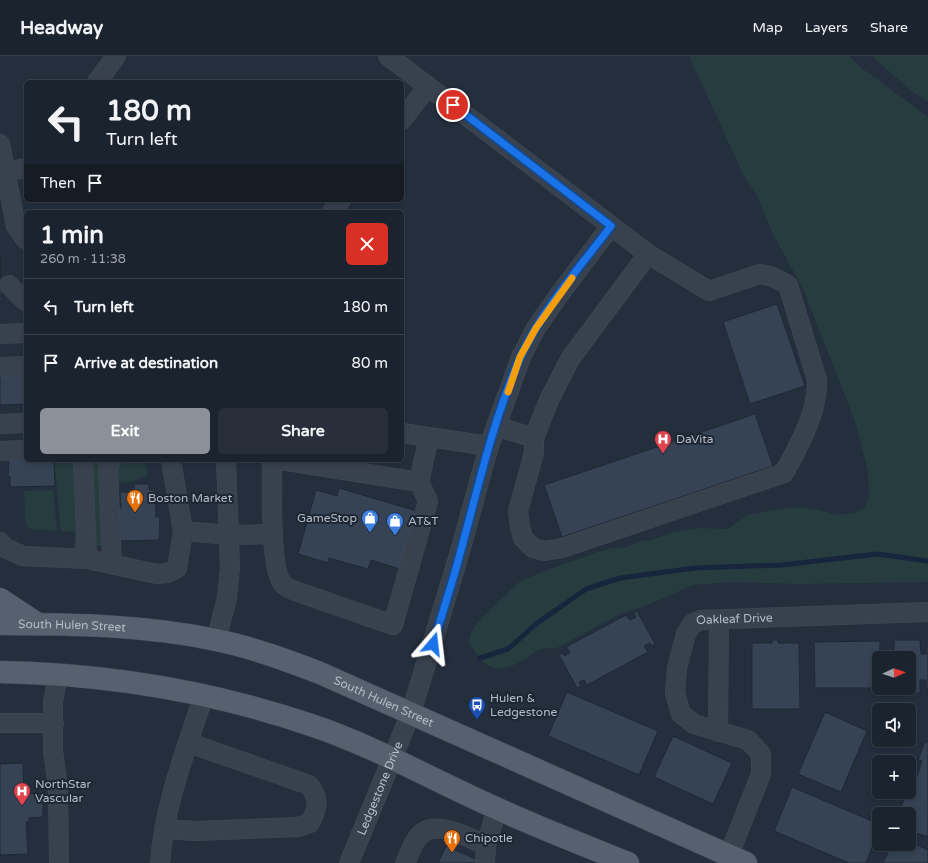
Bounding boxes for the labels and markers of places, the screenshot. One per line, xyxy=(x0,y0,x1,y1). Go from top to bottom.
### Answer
pin xyxy=(436,88,470,122)
hospital icon: DaVita xyxy=(653,429,673,454)
place label: DaVita xyxy=(676,432,714,446)
restaurant icon: Boston Market xyxy=(125,488,145,513)
place label: Boston Market xyxy=(148,491,233,505)
shop icon: GameStop xyxy=(360,508,380,533)
place label: GameStop xyxy=(297,511,357,525)
shop icon: AT&T xyxy=(385,511,405,536)
place label: AT&T xyxy=(408,514,439,528)
place label: Hulen & Ledgestone xyxy=(490,691,557,719)
bus stop icon: Hulen & Ledgestone xyxy=(467,695,487,720)
place label: NorthStar Vascular xyxy=(35,777,91,805)
hospital icon: NorthStar Vascular xyxy=(12,781,32,806)
restaurant icon: Chipotle xyxy=(442,828,462,853)
place label: Chipotle xyxy=(465,831,513,845)

